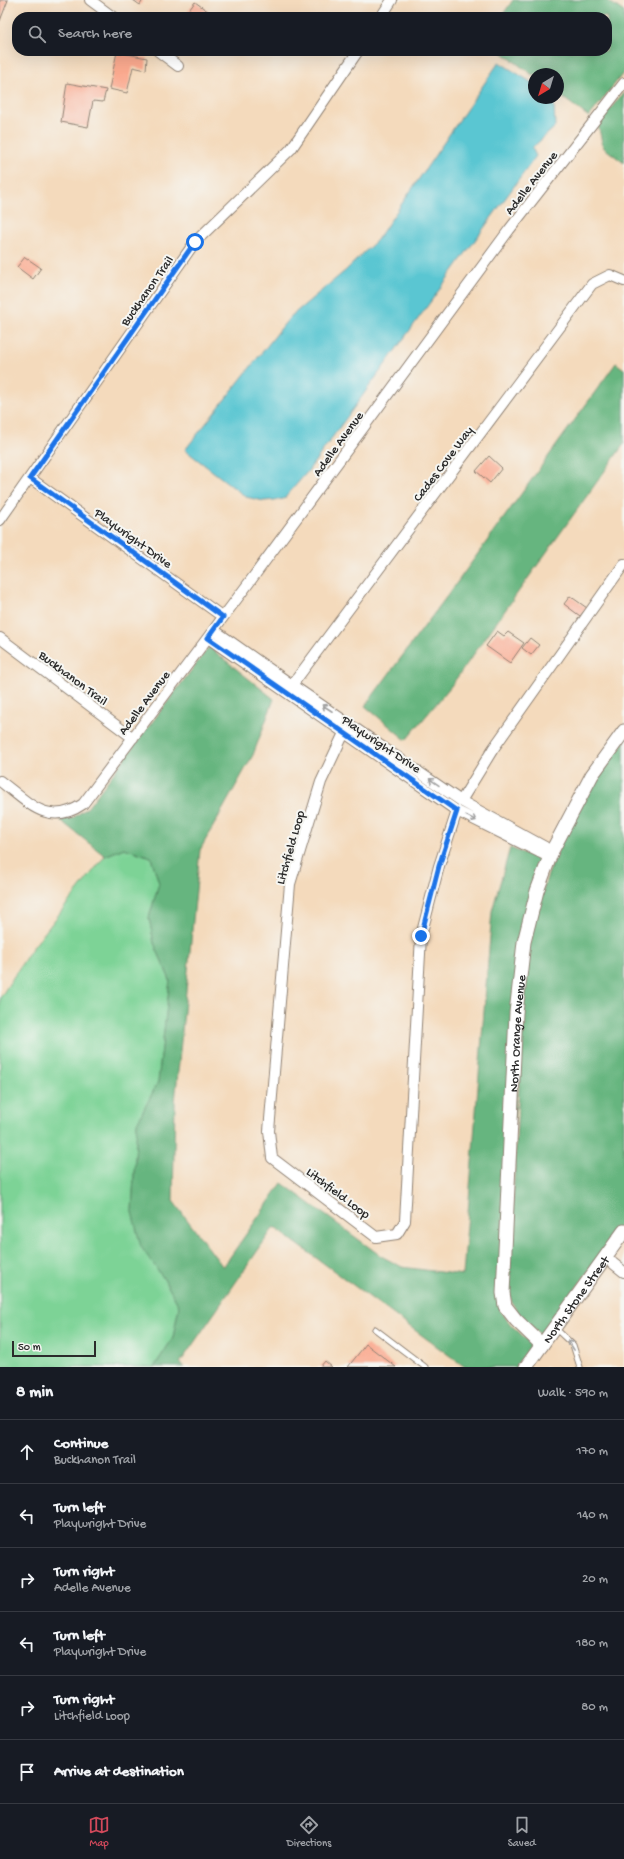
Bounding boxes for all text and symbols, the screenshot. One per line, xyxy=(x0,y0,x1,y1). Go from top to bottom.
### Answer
search box xyxy=(12,12,612,56)
icon: search xyxy=(26,23,48,45)
text: Search here xyxy=(58,25,132,43)
north arrow xyxy=(528,68,564,104)
street label: Adelle Avenue xyxy=(502,149,562,218)
route start xyxy=(186,233,204,251)
street label: Buckhanon Trail xyxy=(118,254,178,330)
street label: Adelle Avenue xyxy=(310,409,368,480)
street label: Cades Cove Way xyxy=(411,423,478,505)
street label: Playwright Drive xyxy=(90,505,174,572)
street label: Buckhanon Trail xyxy=(35,648,110,710)
street label: Adelle Avenue xyxy=(116,668,174,739)
one-way arrow xyxy=(321,704,332,712)
street label: Playwright Drive xyxy=(337,713,423,777)
one-way arrow xyxy=(428,778,439,786)
street label: Litchfield Loop xyxy=(274,809,309,886)
one-way arrow xyxy=(465,815,477,822)
route end xyxy=(412,927,430,945)
street label: North Orange Avenue xyxy=(507,974,530,1092)
street label: Litchfield Loop xyxy=(303,1165,373,1223)
street label: North Stone Street xyxy=(541,1252,615,1347)
scale bar xyxy=(12,1339,96,1358)
one-way arrow xyxy=(567,1339,575,1351)
text: 50 m xyxy=(18,1342,40,1354)
text: 8 min xyxy=(16,1383,53,1403)
text: Walk · 590 m xyxy=(538,1386,608,1401)
text: Continue xyxy=(54,1435,108,1453)
icon: ahead xyxy=(16,1441,38,1463)
text: 170 m xyxy=(576,1444,608,1459)
text: Buckhanon Trail xyxy=(54,1453,136,1468)
text: Turn left xyxy=(54,1499,105,1517)
icon: left xyxy=(16,1505,38,1527)
text: 140 m xyxy=(577,1508,608,1523)
text: Playwright Drive xyxy=(54,1517,146,1532)
text: Turn right xyxy=(54,1563,114,1581)
icon: right xyxy=(16,1569,38,1591)
text: 20 m xyxy=(582,1572,608,1587)
text: Adelle Avenue xyxy=(54,1581,131,1596)
text: Turn left xyxy=(54,1627,105,1645)
icon: left xyxy=(16,1633,38,1655)
text: 180 m xyxy=(576,1636,608,1651)
text: Playwright Drive xyxy=(54,1645,146,1660)
text: Turn right xyxy=(54,1691,114,1709)
icon: right xyxy=(16,1697,38,1719)
text: 80 m xyxy=(581,1700,608,1715)
text: Litchfield Loop xyxy=(54,1709,130,1724)
icon: arrive xyxy=(16,1761,38,1783)
text: Arrive at destination xyxy=(54,1763,184,1781)
tab: Map xyxy=(88,1814,110,1850)
tab: Directions xyxy=(287,1814,331,1850)
tab: Saved xyxy=(508,1814,536,1850)

